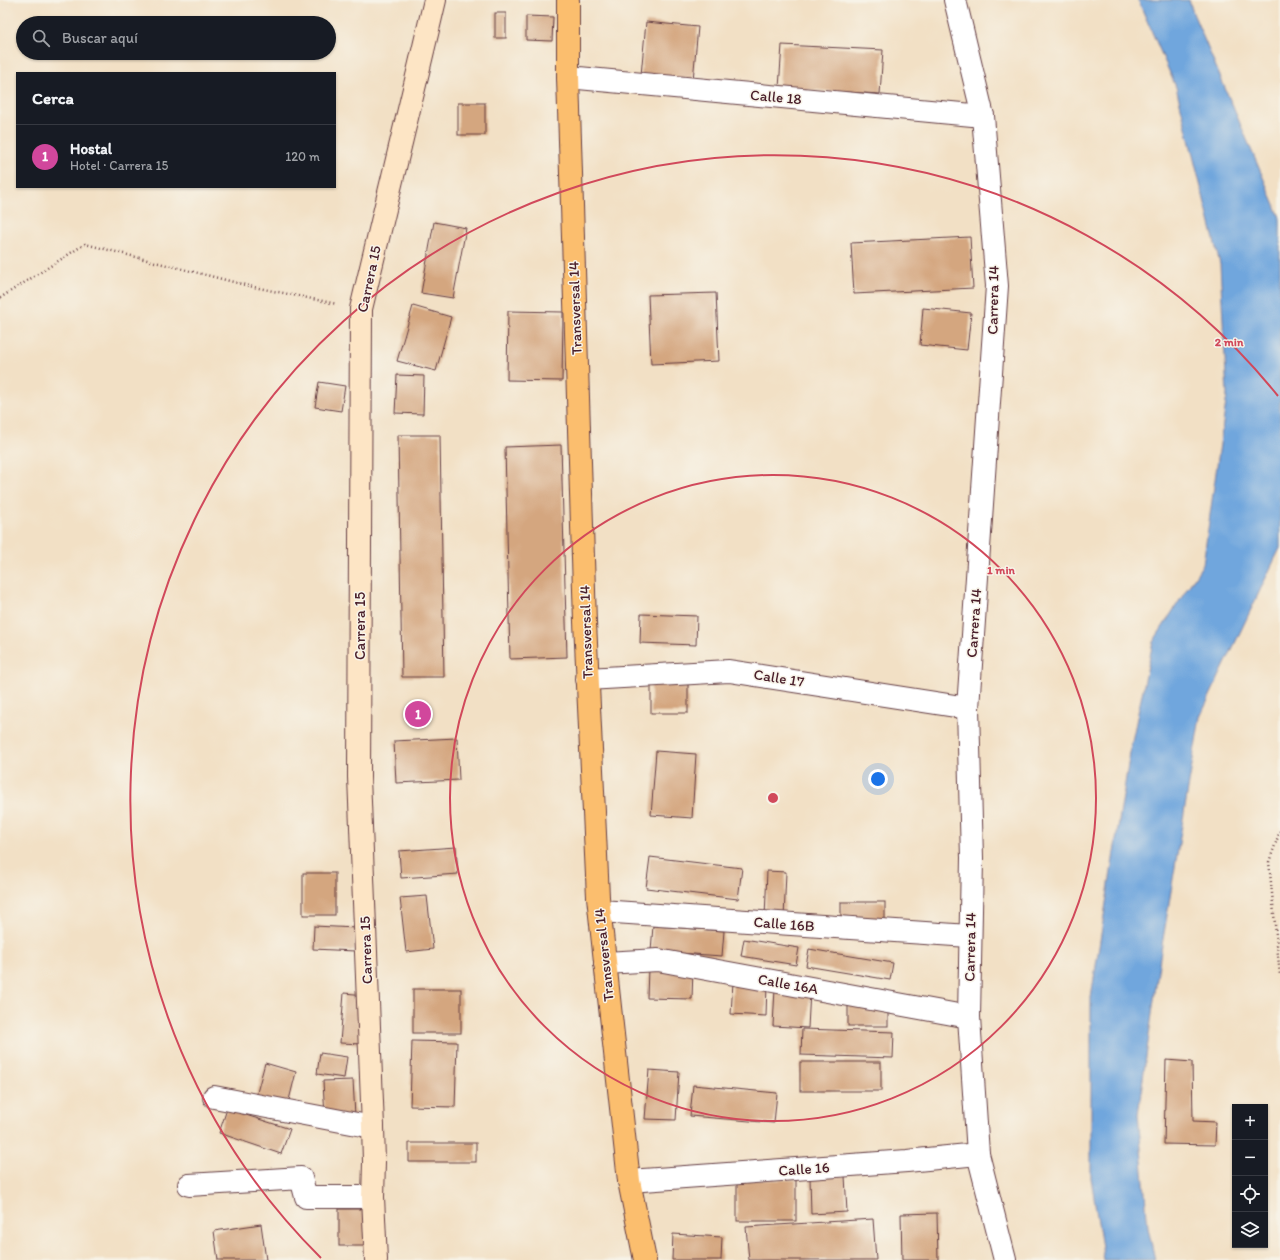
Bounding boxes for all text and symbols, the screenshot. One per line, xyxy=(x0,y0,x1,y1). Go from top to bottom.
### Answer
search box xyxy=(16,16,336,60)
icon: search xyxy=(30,27,52,49)
text: Buscar aquí xyxy=(62,29,138,47)
street label: Calle 18 xyxy=(749,86,803,108)
text: Cerca xyxy=(32,88,74,108)
text: Hostal xyxy=(70,140,112,158)
text: 1 xyxy=(42,149,48,164)
text: 120 m xyxy=(285,149,320,164)
text: Hotel · Carrera 15 xyxy=(70,158,168,173)
street label: Carrera 15 xyxy=(353,244,385,314)
street label: Transversal 14 xyxy=(564,261,586,355)
street label: Carrera 14 xyxy=(983,265,1003,335)
text: 2 min xyxy=(1215,335,1244,349)
text: 1 min xyxy=(987,563,1016,577)
street label: Transversal 14 xyxy=(575,585,597,679)
street label: Carrera 14 xyxy=(963,588,985,658)
street label: Carrera 15 xyxy=(351,592,369,660)
street label: Calle 17 xyxy=(752,665,806,691)
pin: 1 xyxy=(405,699,431,729)
your location xyxy=(868,769,888,789)
centre of rings xyxy=(766,791,780,805)
street label: Transversal 14 xyxy=(590,907,618,1003)
street label: Carrera 14 xyxy=(960,912,980,982)
street label: Calle 16B xyxy=(753,913,815,935)
street label: Carrera 15 xyxy=(356,916,376,984)
street label: Calle 16A xyxy=(756,970,820,998)
map controls xyxy=(1232,1104,1268,1248)
button: + xyxy=(1232,1104,1268,1140)
button: − xyxy=(1232,1140,1268,1176)
street label: Calle 16 xyxy=(778,1158,830,1180)
button: locate xyxy=(1232,1176,1268,1212)
button: layers xyxy=(1232,1212,1268,1248)

